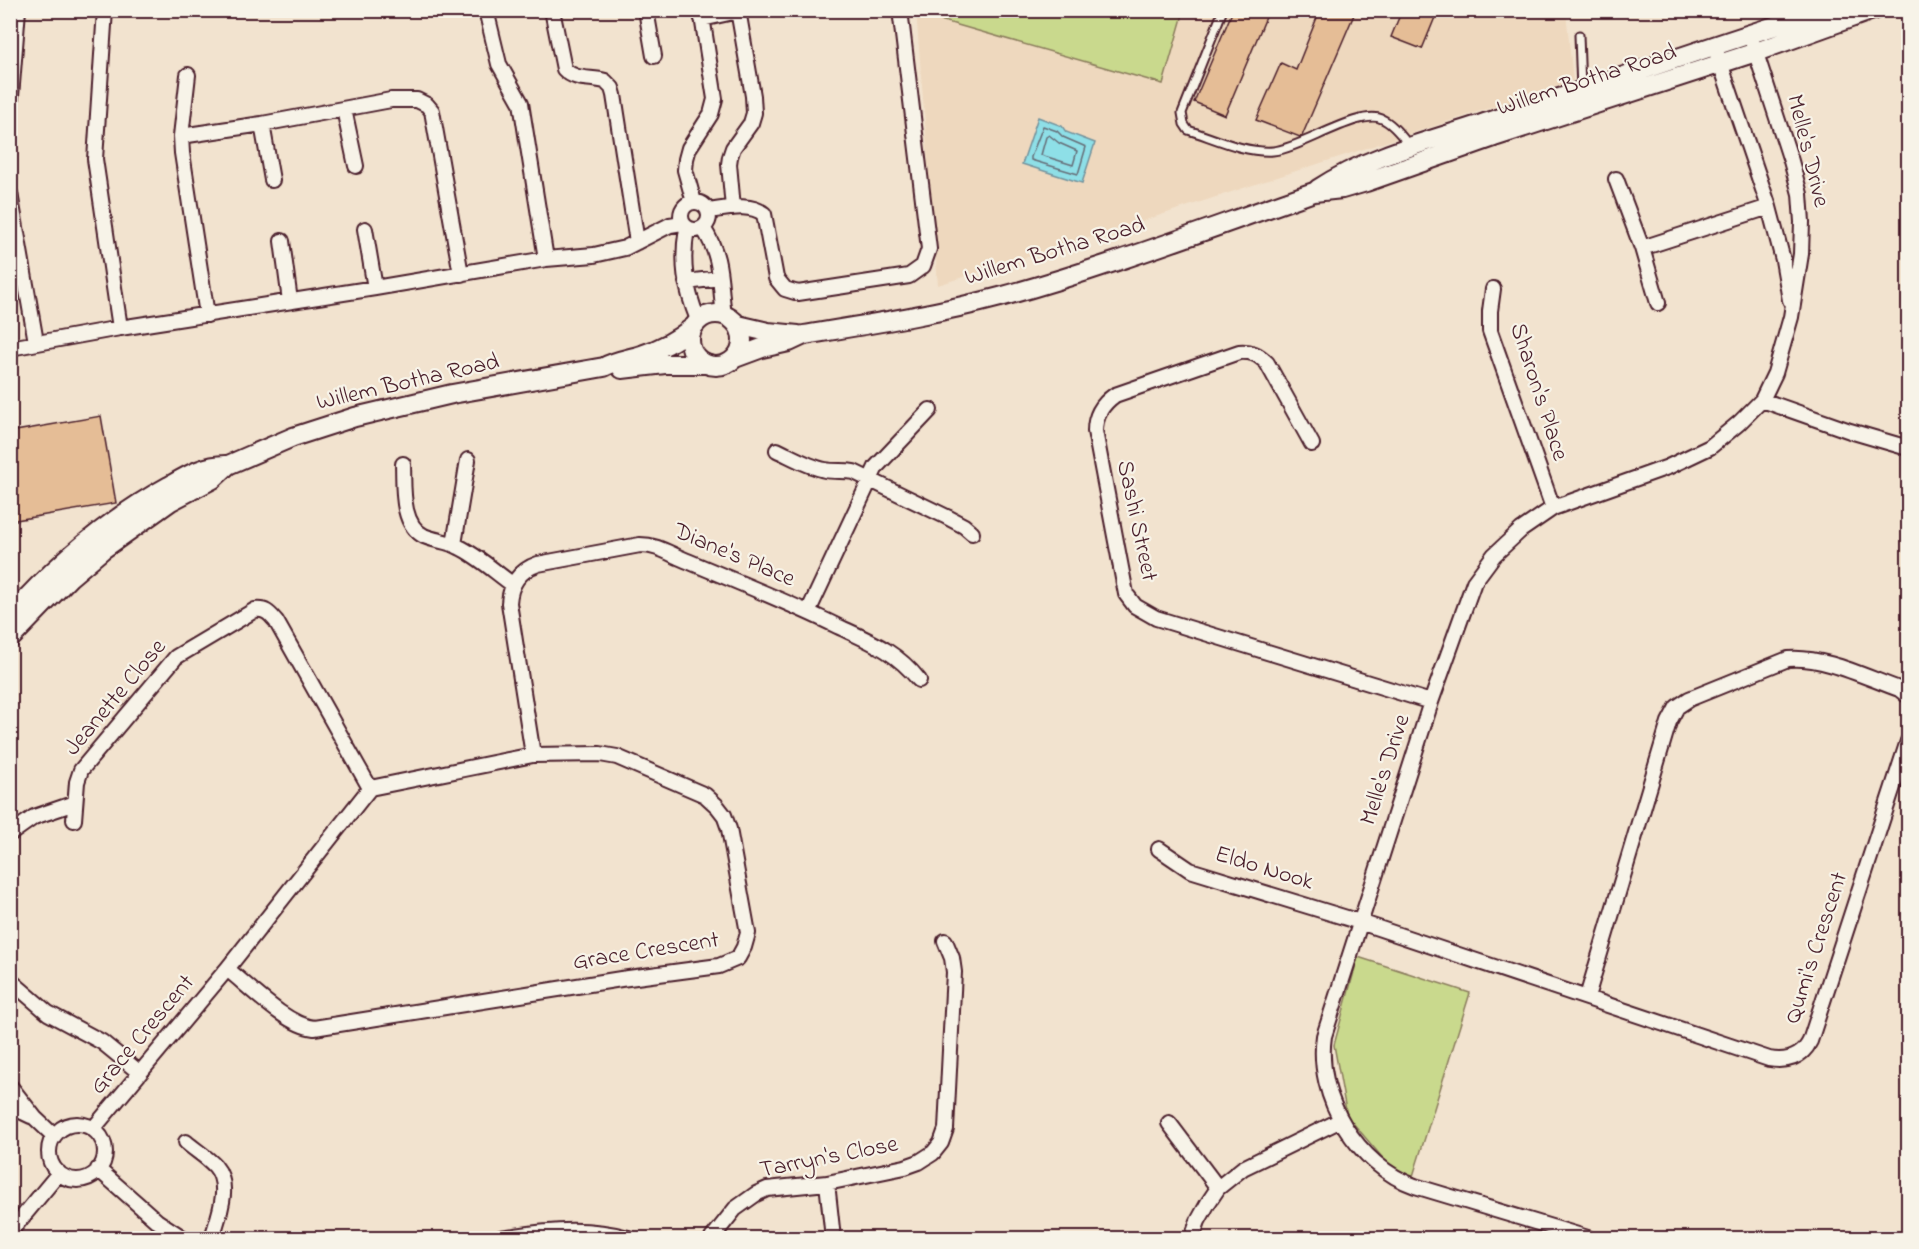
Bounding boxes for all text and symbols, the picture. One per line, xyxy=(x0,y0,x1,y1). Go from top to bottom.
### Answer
street label: Willem Botha Road xyxy=(1493,35,1682,127)
street label: Melle's Drive xyxy=(1776,91,1838,211)
street label: Willem Botha Road xyxy=(961,208,1150,296)
street label: Sharon's Place xyxy=(1499,319,1577,466)
street label: Willem Botha Road xyxy=(313,345,503,421)
street label: Sashi Street xyxy=(1106,457,1166,585)
street label: Diane's Place xyxy=(667,514,800,597)
street label: Jeanette Close xyxy=(56,632,176,764)
street label: Melle's Drive xyxy=(1352,710,1420,830)
street label: Eldo Nook xyxy=(1210,837,1318,901)
street label: Qumi's Crescent xyxy=(1776,868,1858,1028)
street label: Grace Crescent xyxy=(570,923,722,981)
street label: Grace Crescent xyxy=(82,967,204,1103)
street label: Tarryn's Close xyxy=(757,1127,902,1190)

